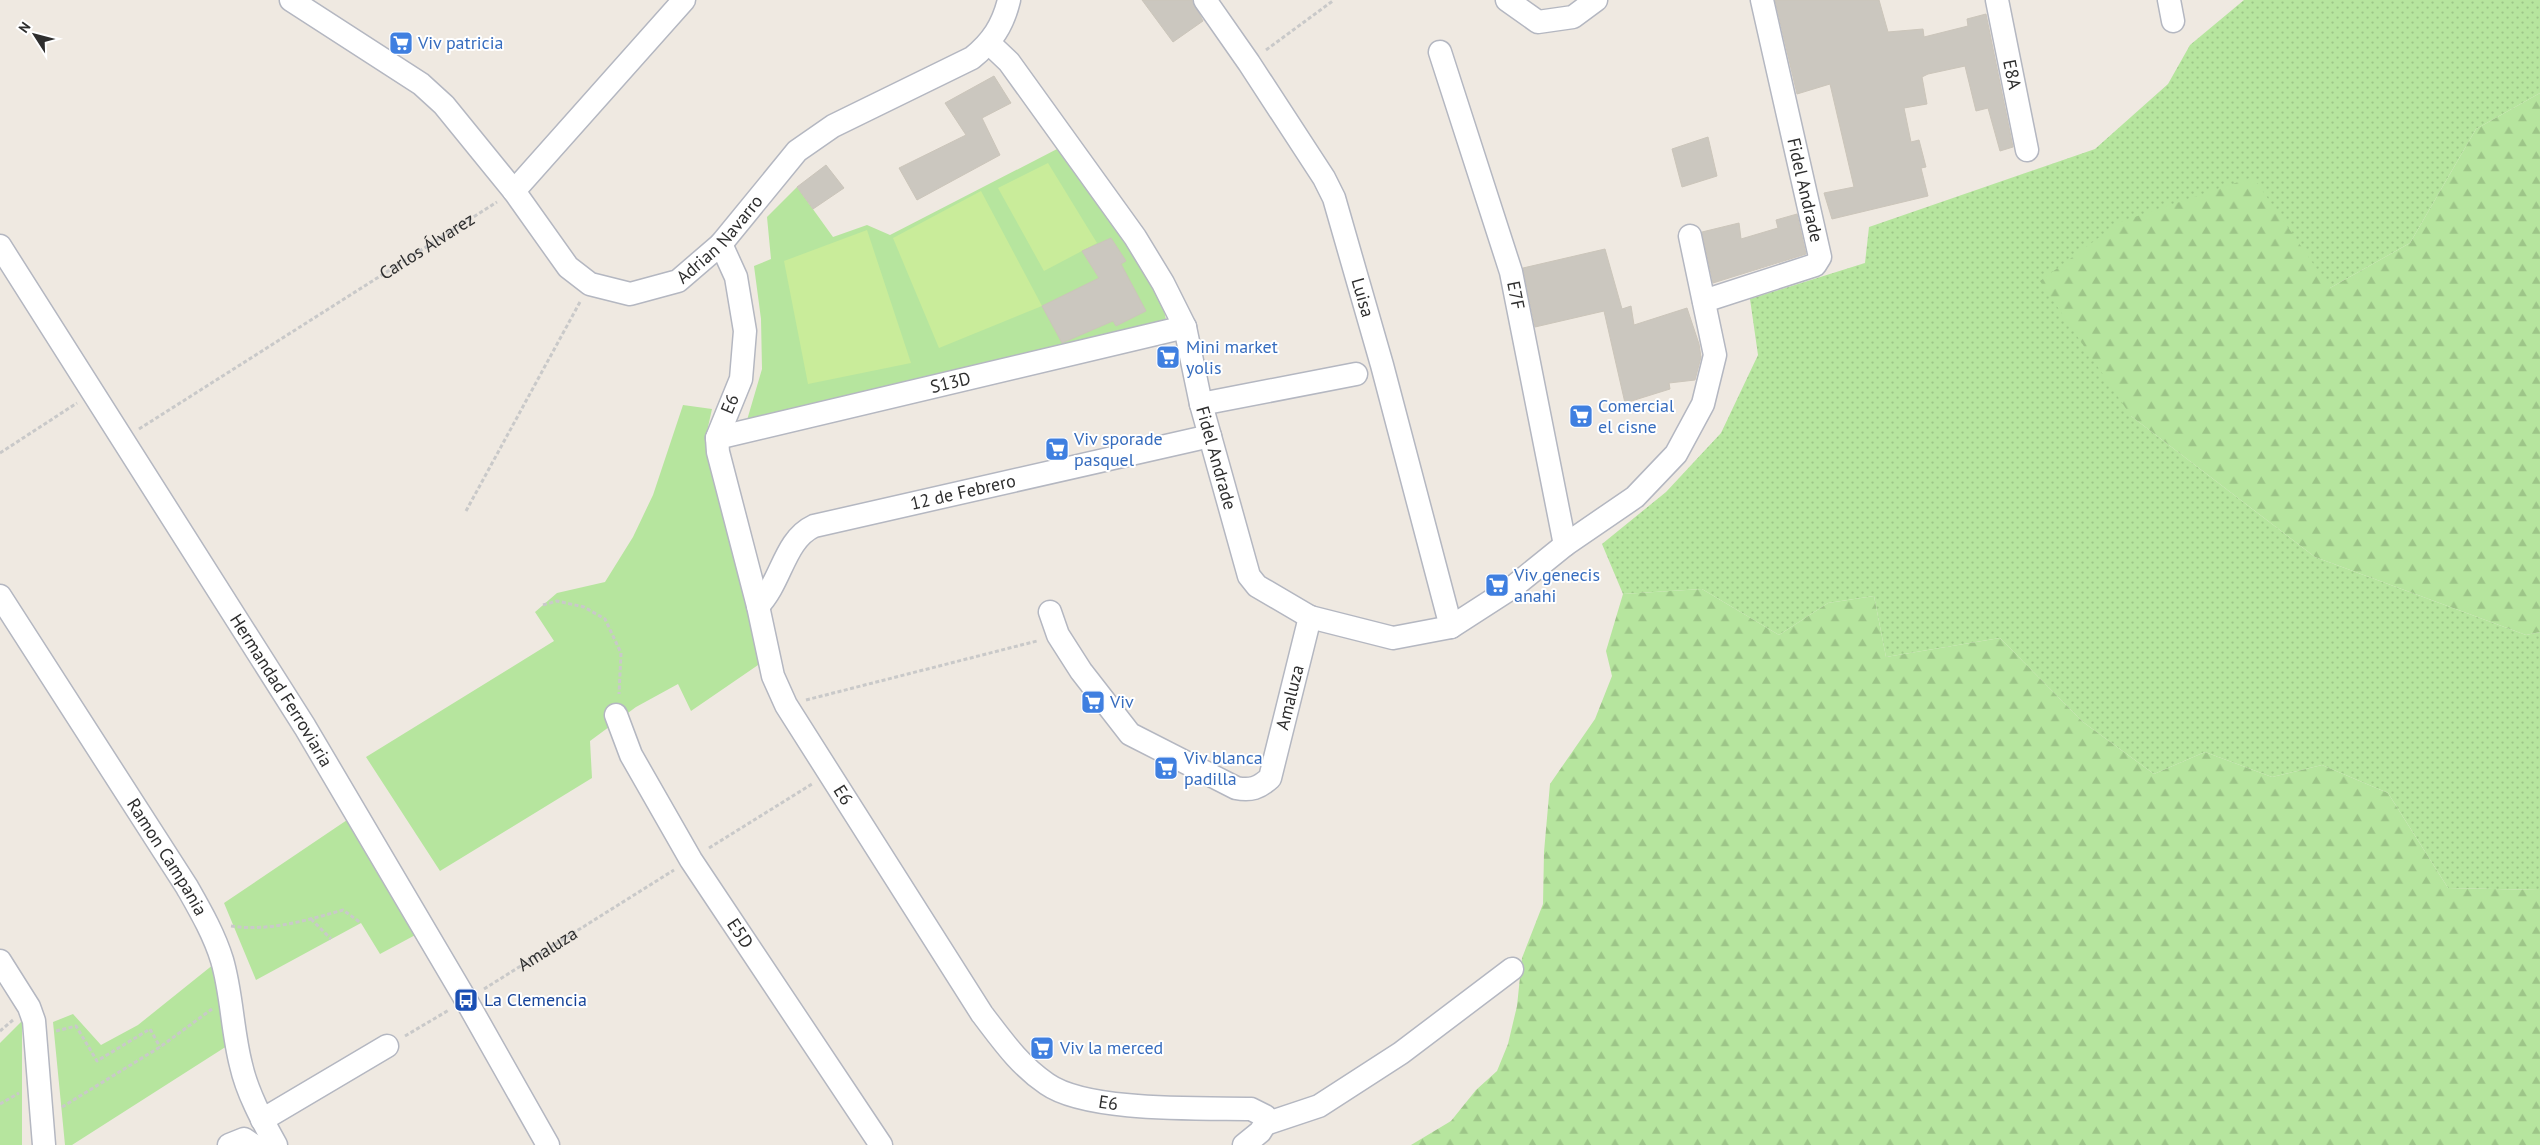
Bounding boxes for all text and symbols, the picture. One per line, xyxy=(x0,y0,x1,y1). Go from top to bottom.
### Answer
north arrow xyxy=(10,10,60,60)
text: N xyxy=(14,18,34,36)
supermarket icon: Viv patricia xyxy=(388,30,414,56)
place label: Viv patricia xyxy=(417,31,503,54)
street label: E8A xyxy=(1998,57,2027,92)
street label: Fidel Andrade xyxy=(1782,135,1829,244)
street label: Adrian Navarro xyxy=(671,190,768,288)
street label: Carlos Álvarez xyxy=(375,207,479,285)
street label: Luisa xyxy=(1346,275,1380,320)
street label: E7F xyxy=(1502,279,1530,312)
place label: Mini market yolis xyxy=(1186,335,1278,379)
supermarket icon: Mini market yolis xyxy=(1155,344,1181,370)
street label: S13D xyxy=(928,366,973,398)
street label: E6 xyxy=(715,390,744,417)
place label: Comercial el cisne xyxy=(1598,394,1675,438)
supermarket icon: Comercial el cisne xyxy=(1568,403,1594,429)
street label: Fidel Andrade xyxy=(1191,404,1242,512)
place label: Viv sporade pasquel xyxy=(1073,427,1163,471)
supermarket icon: Viv sporade pasquel xyxy=(1044,436,1070,462)
street label: 12 de Febrero xyxy=(908,469,1018,515)
place label: Viv genecis anahi xyxy=(1513,563,1600,607)
supermarket icon: Viv genecis anahi xyxy=(1484,572,1510,598)
street label: Hermandad Ferroviaria xyxy=(225,609,338,771)
street label: Amaluza xyxy=(1270,662,1309,732)
supermarket icon: Viv xyxy=(1080,689,1106,715)
place label: Viv xyxy=(1109,690,1134,713)
place label: Viv blanca padilla xyxy=(1183,746,1263,790)
supermarket icon: Viv blanca padilla xyxy=(1153,755,1179,781)
street label: E6 xyxy=(829,780,858,809)
street label: Ramon Campania xyxy=(122,794,213,919)
street label: E5D xyxy=(722,914,759,953)
street label: Amaluza xyxy=(513,921,581,976)
bus stop icon: La Clemencia xyxy=(453,987,479,1013)
place label: La Clemencia xyxy=(484,988,587,1011)
supermarket icon: Viv la merced xyxy=(1029,1035,1055,1061)
place label: Viv la merced xyxy=(1059,1036,1163,1059)
street label: E6 xyxy=(1097,1090,1119,1115)

